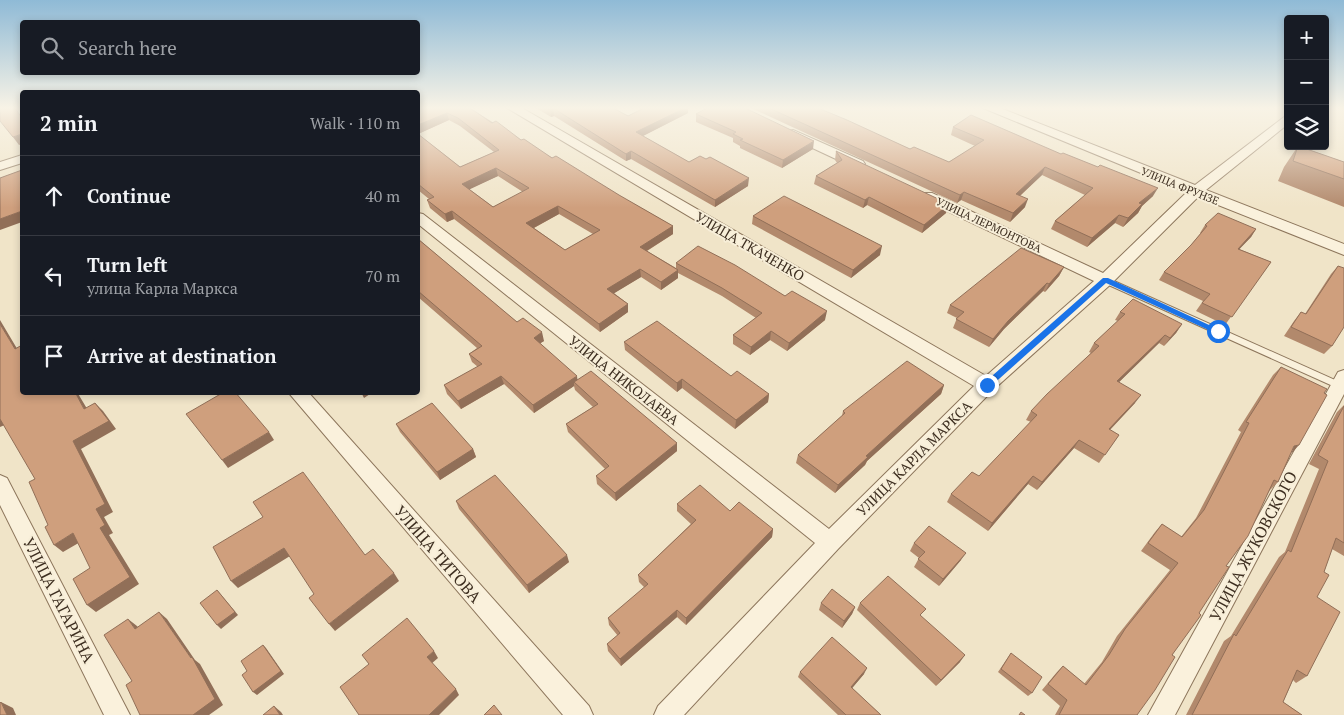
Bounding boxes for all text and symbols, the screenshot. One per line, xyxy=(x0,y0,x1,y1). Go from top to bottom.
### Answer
map controls xyxy=(1284,15,1329,150)
button: + xyxy=(1284,15,1329,60)
search box xyxy=(20,20,420,75)
icon: search xyxy=(38,34,66,62)
text: Search here xyxy=(78,35,177,60)
button: − xyxy=(1284,60,1329,105)
button: layers xyxy=(1284,105,1329,150)
text: 2 min xyxy=(40,109,97,137)
text: Walk · 110 m xyxy=(310,112,400,134)
street label: УЛИЦА ФРУНЗЕ xyxy=(1139,164,1221,208)
icon: ahead xyxy=(40,182,68,210)
text: Continue xyxy=(87,183,171,208)
text: 40 m xyxy=(365,185,400,207)
street label: УЛИЦА ЛЕРМОНТОВА xyxy=(934,194,1045,256)
street label: УЛИЦА ТКАЧЕНКО xyxy=(692,207,808,285)
text: Turn left xyxy=(87,252,168,277)
icon: left xyxy=(40,262,68,290)
text: 70 m xyxy=(365,265,400,287)
text: улица Карла Маркса xyxy=(87,277,238,299)
route start xyxy=(1207,320,1230,343)
street label: УЛИЦА НИКОЛАЕВА xyxy=(565,331,684,429)
icon: arrive xyxy=(40,342,68,370)
text: Arrive at destination xyxy=(87,343,276,368)
route end xyxy=(976,374,999,397)
street label: УЛИЦА КАРЛА МАРКСА xyxy=(852,396,976,520)
street label: УЛИЦА ЖУКОВСКОГО xyxy=(1204,467,1302,625)
street label: УЛИЦА ТИТОВА xyxy=(390,501,486,607)
street label: УЛИЦА ГАГАРИНА xyxy=(18,533,100,667)

